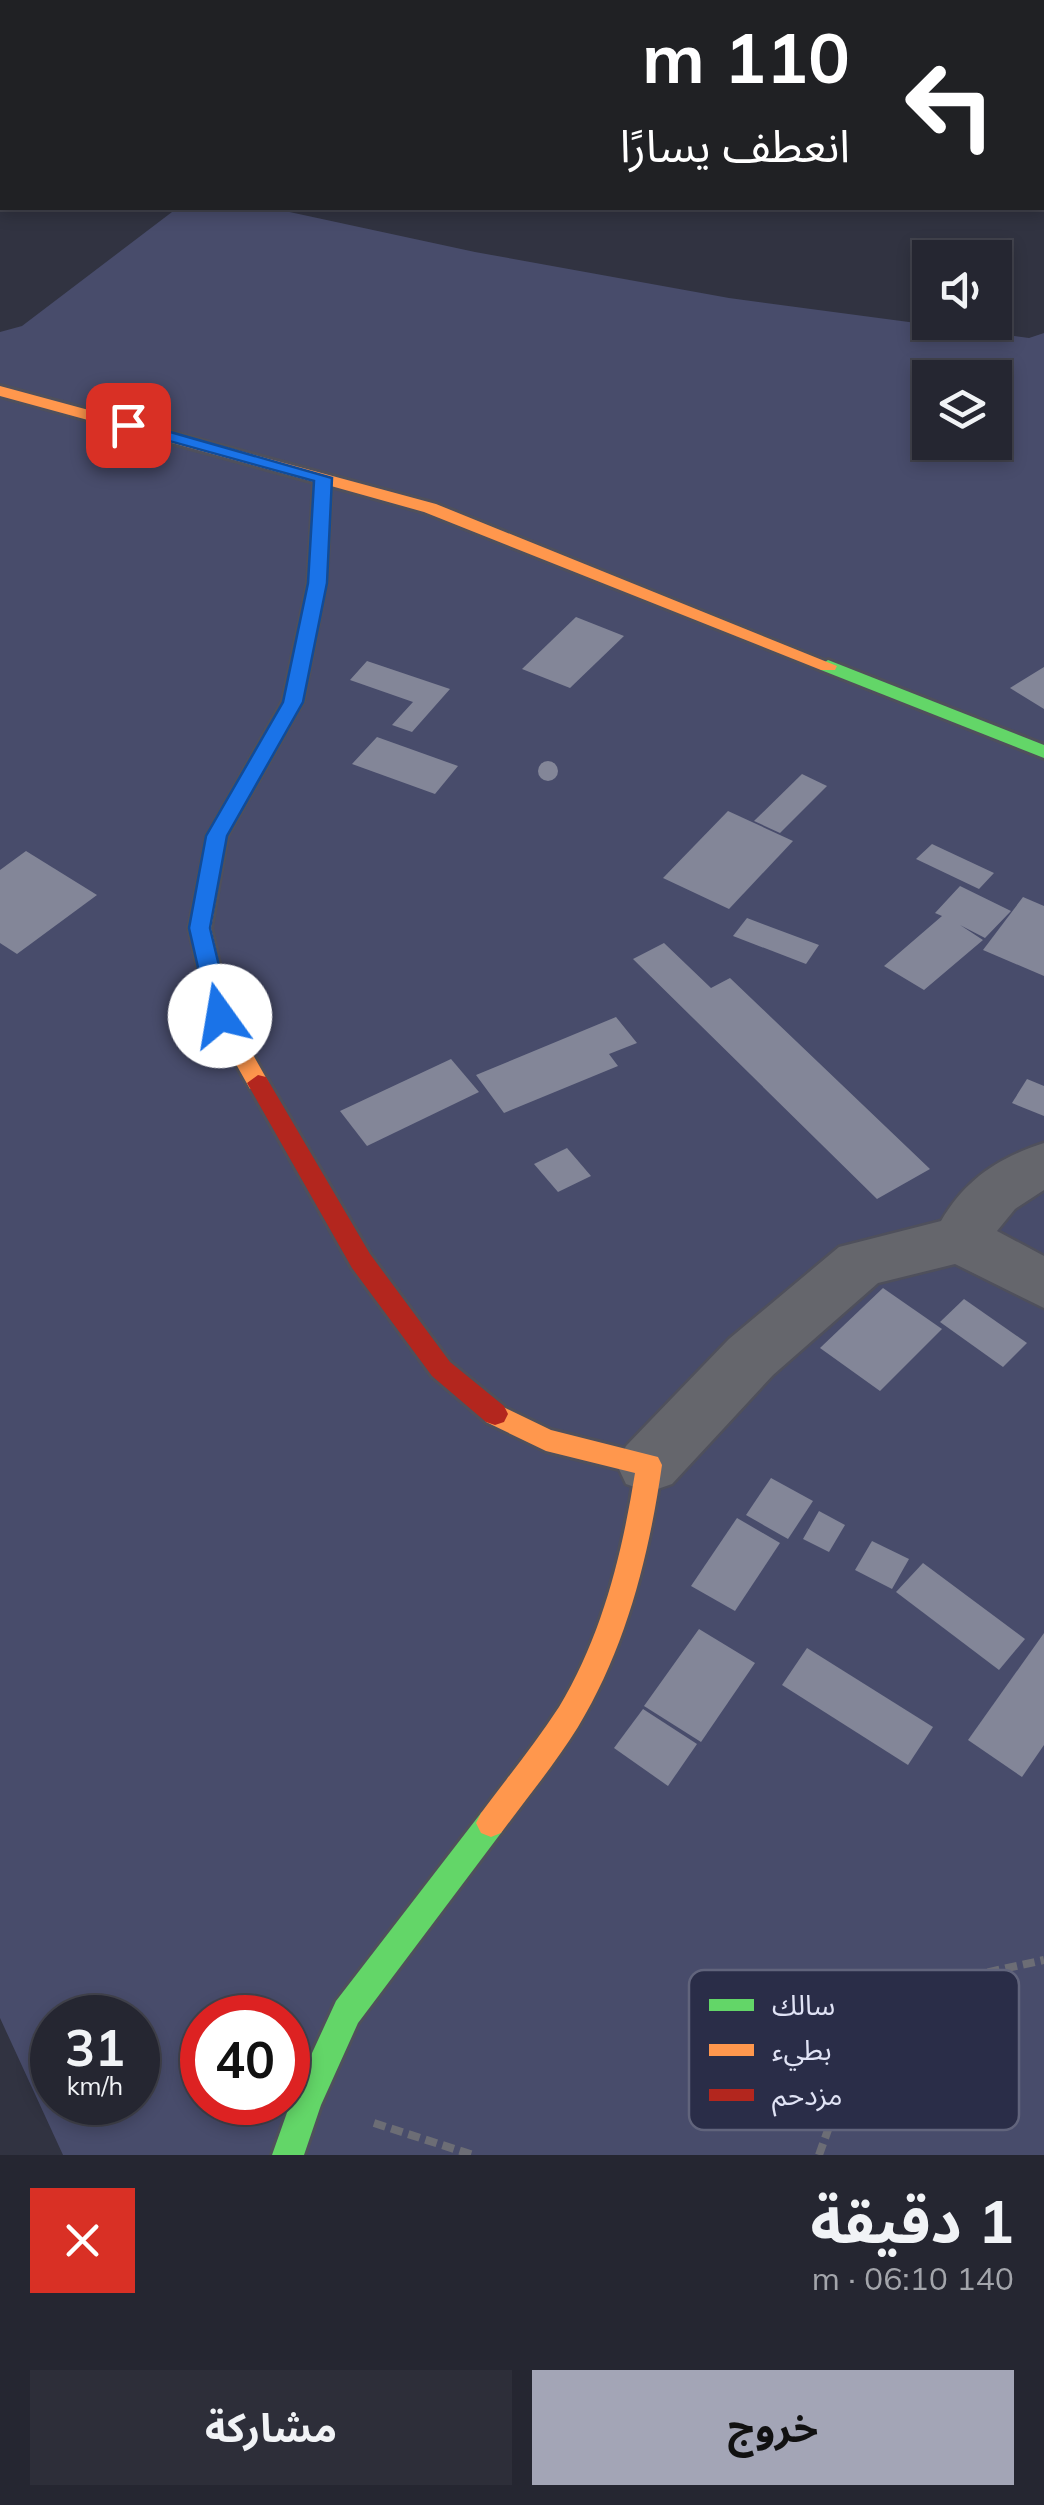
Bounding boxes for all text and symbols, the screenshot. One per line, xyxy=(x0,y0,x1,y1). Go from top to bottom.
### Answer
text: 110 m xyxy=(642,13,850,101)
icon: left xyxy=(885,40,1015,170)
text: انعطف يسارًا xyxy=(620,117,850,173)
map controls xyxy=(912,240,1012,460)
button: sound xyxy=(912,240,1012,340)
button: layers xyxy=(912,360,1012,460)
pin xyxy=(86,383,171,468)
icon: arrive xyxy=(101,398,156,453)
position arrow xyxy=(168,964,272,1068)
legend xyxy=(689,1970,1019,2130)
text: سالك xyxy=(772,1987,835,2022)
speed limit sign: 40 xyxy=(180,1995,310,2125)
text: 31 xyxy=(65,2016,125,2079)
text: بطيء xyxy=(772,2032,832,2071)
text: km/h xyxy=(67,2070,123,2101)
text: مزدحم xyxy=(772,2077,843,2117)
text: 1 دقيقة xyxy=(811,2183,1014,2258)
button: close xyxy=(30,2188,135,2293)
text: 140 m · 06:10 xyxy=(812,2258,1014,2298)
button: مشاركة xyxy=(30,2370,512,2485)
button: خروج xyxy=(532,2370,1014,2485)

